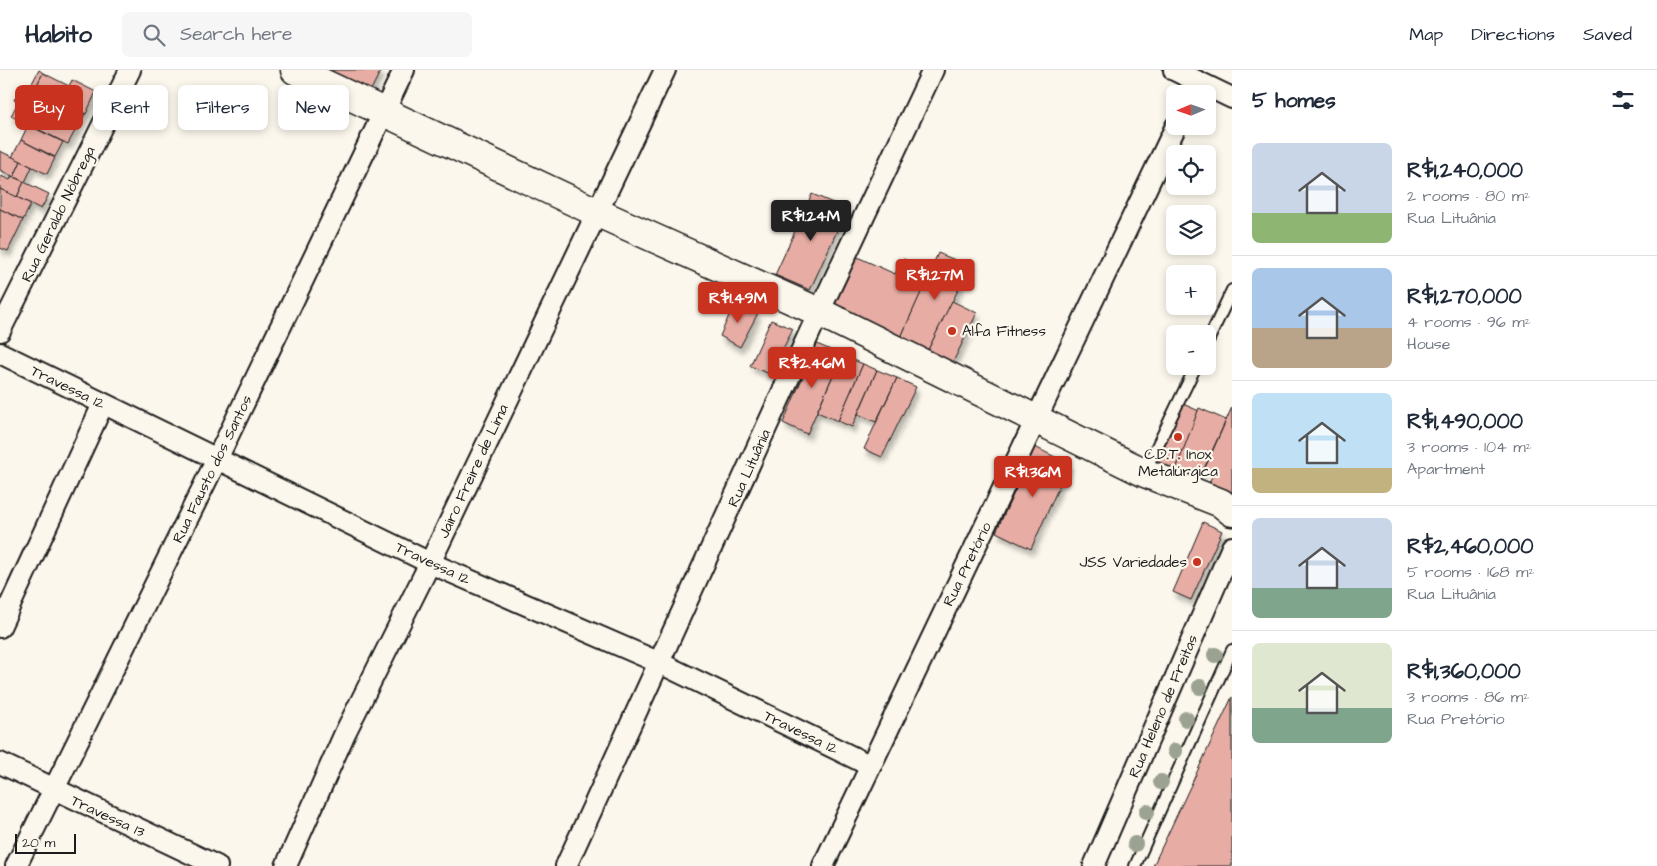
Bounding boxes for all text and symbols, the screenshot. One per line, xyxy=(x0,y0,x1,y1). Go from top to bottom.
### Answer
search box xyxy=(122,12,472,57)
text: Habito xyxy=(25,18,92,52)
icon: search xyxy=(140,21,168,49)
text: Search here xyxy=(180,21,292,48)
text: Map xyxy=(1409,22,1443,47)
text: Directions xyxy=(1471,22,1555,47)
text: Saved xyxy=(1583,22,1632,47)
chip: Buy xyxy=(15,85,83,130)
chip: Rent xyxy=(93,85,168,130)
chip: Filters xyxy=(178,85,268,130)
chip: New xyxy=(278,85,349,130)
north arrow xyxy=(1166,85,1216,135)
map controls xyxy=(1166,85,1216,375)
text: 5 homes xyxy=(1252,86,1336,115)
icon: filters xyxy=(1609,86,1637,114)
street label: Rua Geraldo Nóbrega xyxy=(16,142,102,286)
button: locate xyxy=(1166,145,1216,195)
text: R$1,240,000 xyxy=(1407,156,1523,185)
icon: home xyxy=(1292,163,1352,223)
text: 2 rooms · 80 m² xyxy=(1407,185,1530,207)
pin: R$1.24M xyxy=(765,200,857,242)
text: R$1.24M xyxy=(782,205,840,227)
button: layers xyxy=(1166,205,1216,255)
text: Rua Lituânia xyxy=(1407,207,1496,229)
pin: R$1.27M xyxy=(889,258,981,301)
text: R$1.27M xyxy=(907,264,963,286)
button: + xyxy=(1166,265,1216,315)
pin: R$1.49M xyxy=(692,282,784,324)
text: R$1,270,000 xyxy=(1407,282,1522,311)
text: R$1.49M xyxy=(709,287,767,309)
icon: home xyxy=(1292,288,1352,348)
text: 4 rooms · 96 m² xyxy=(1407,311,1531,333)
place label: Alfa Fitness xyxy=(962,321,1046,342)
marker: Alfa Fitness xyxy=(946,325,958,337)
button: − xyxy=(1166,325,1216,375)
text: House xyxy=(1407,333,1451,355)
pin: R$2.46M xyxy=(766,346,858,389)
text: R$2.46M xyxy=(779,352,845,374)
street label: Travessa 12 xyxy=(27,360,109,415)
street label: Rua Fausto dos Santos xyxy=(167,391,258,547)
street label: Jairo Freire de Lima xyxy=(433,400,514,542)
text: R$1,490,000 xyxy=(1407,407,1523,436)
icon: home xyxy=(1292,413,1352,473)
street label: Rua Lituânia xyxy=(723,426,776,511)
marker: C.D.T. Inox Metalúrgica xyxy=(1172,431,1184,443)
text: 3 rooms · 104 m² xyxy=(1407,436,1532,458)
place label: C.D.T. Inox Metalúrgica xyxy=(1138,444,1218,483)
pin: R$1.36M xyxy=(987,456,1079,498)
text: Apartment xyxy=(1407,458,1485,480)
text: R$1.36M xyxy=(1005,461,1061,483)
street label: Rua Pretório xyxy=(938,518,997,610)
text: R$2,460,000 xyxy=(1407,532,1534,561)
street label: Travessa 12 xyxy=(392,537,474,590)
icon: home xyxy=(1292,538,1352,598)
place label: JSS Variedades xyxy=(1079,552,1187,573)
marker: JSS Variedades xyxy=(1191,556,1203,568)
text: 5 rooms · 168 m² xyxy=(1407,561,1534,583)
text: Rua Lituânia xyxy=(1407,583,1496,605)
street label: Rua Heleno de Freitas xyxy=(1124,631,1203,781)
text: R$1,360,000 xyxy=(1407,657,1521,686)
icon: home xyxy=(1292,663,1352,723)
text: 3 rooms · 86 m² xyxy=(1407,686,1529,708)
street label: Travessa 12 xyxy=(760,705,842,760)
text: Rua Pretório xyxy=(1407,708,1504,730)
street label: Travessa 13 xyxy=(67,790,149,843)
scale bar xyxy=(15,831,76,854)
text: 20 m xyxy=(22,833,55,853)

